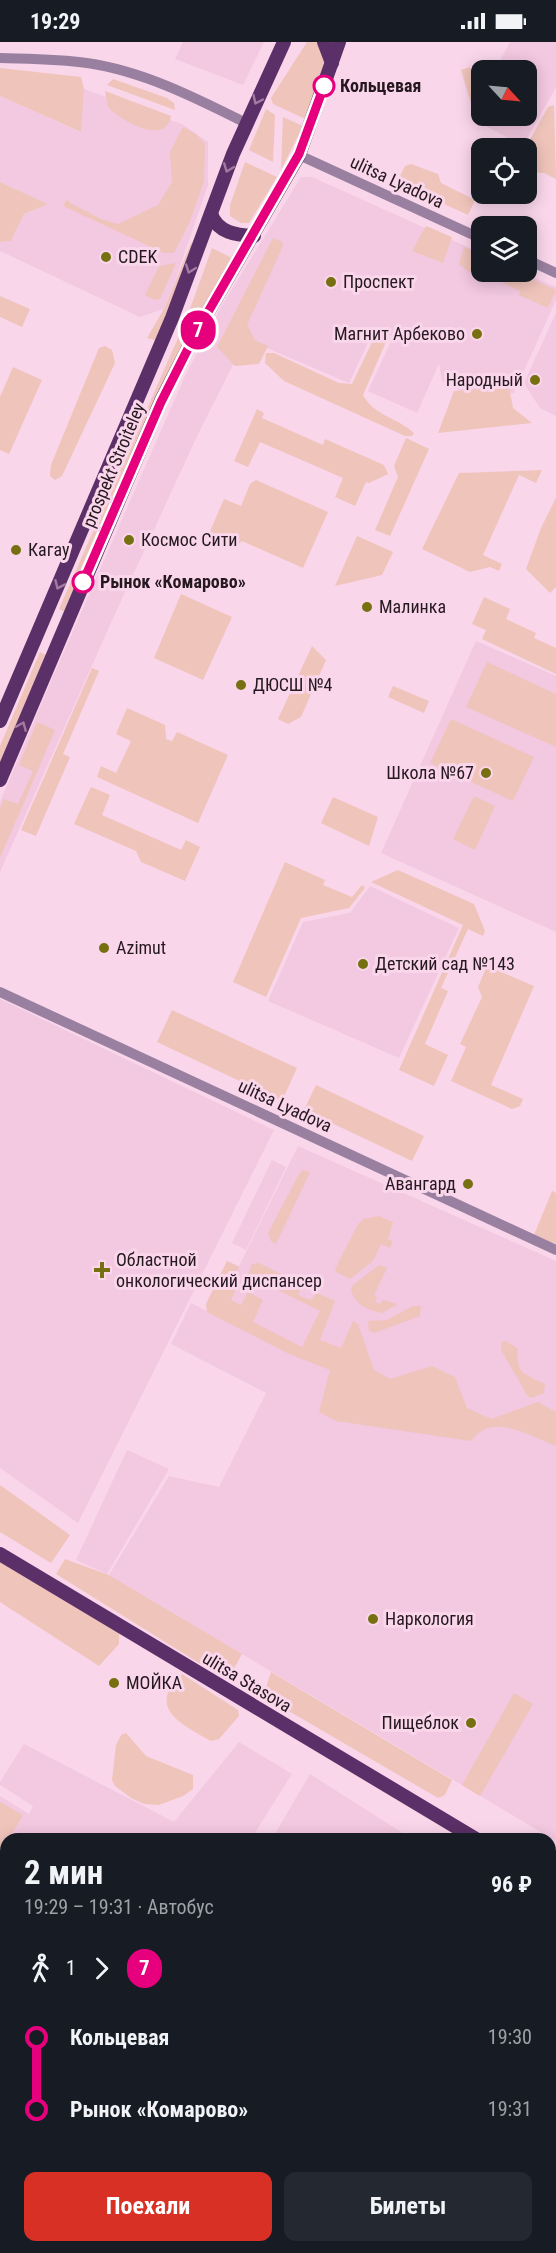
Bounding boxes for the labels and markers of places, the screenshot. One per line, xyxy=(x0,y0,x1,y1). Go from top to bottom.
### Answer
marker: Кольцевая xyxy=(313,75,335,97)
place label: Кольцевая xyxy=(340,75,421,96)
place label: CDEK xyxy=(118,246,157,267)
marker: CDEK xyxy=(99,250,113,264)
place label: Проспект xyxy=(343,271,415,292)
marker: Проспект xyxy=(324,275,338,289)
place label: Магнит Арбеково xyxy=(334,323,465,344)
marker: Магнит Арбеково xyxy=(470,327,484,341)
place label: Народный xyxy=(446,369,523,390)
marker: Народный xyxy=(528,373,542,387)
place label: Космос Сити xyxy=(141,529,238,550)
marker: Космос Сити xyxy=(122,533,136,547)
place label: Кагау xyxy=(28,539,70,560)
marker: Кагау xyxy=(9,543,23,557)
marker: Рынок «Комарово» xyxy=(72,571,94,593)
place label: Рынок «Комарово» xyxy=(100,571,246,592)
place label: Малинка xyxy=(379,596,446,617)
marker: Малинка xyxy=(360,600,374,614)
place label: ДЮСШ №4 xyxy=(253,674,333,695)
marker: ДЮСШ №4 xyxy=(234,678,248,692)
place label: Школа №67 xyxy=(386,762,474,783)
marker: Школа №67 xyxy=(479,766,493,780)
place label: Azimut xyxy=(116,937,166,958)
marker: Azimut xyxy=(97,941,111,955)
place label: Детский сад №143 xyxy=(375,953,515,974)
marker: Детский сад №143 xyxy=(356,957,370,971)
place label: Авангард xyxy=(385,1173,456,1194)
marker: Авангард xyxy=(461,1177,475,1191)
place label: Областной онкологический диспансер xyxy=(116,1249,322,1291)
marker: Областной онкологический диспансер xyxy=(93,1261,111,1279)
place label: Наркология xyxy=(385,1608,474,1629)
marker: Наркология xyxy=(366,1612,380,1626)
place label: МОЙКА xyxy=(126,1672,183,1693)
marker: МОЙКА xyxy=(107,1676,121,1690)
place label: Пищеблок xyxy=(382,1712,459,1733)
marker: Пищеблок xyxy=(464,1716,478,1730)

